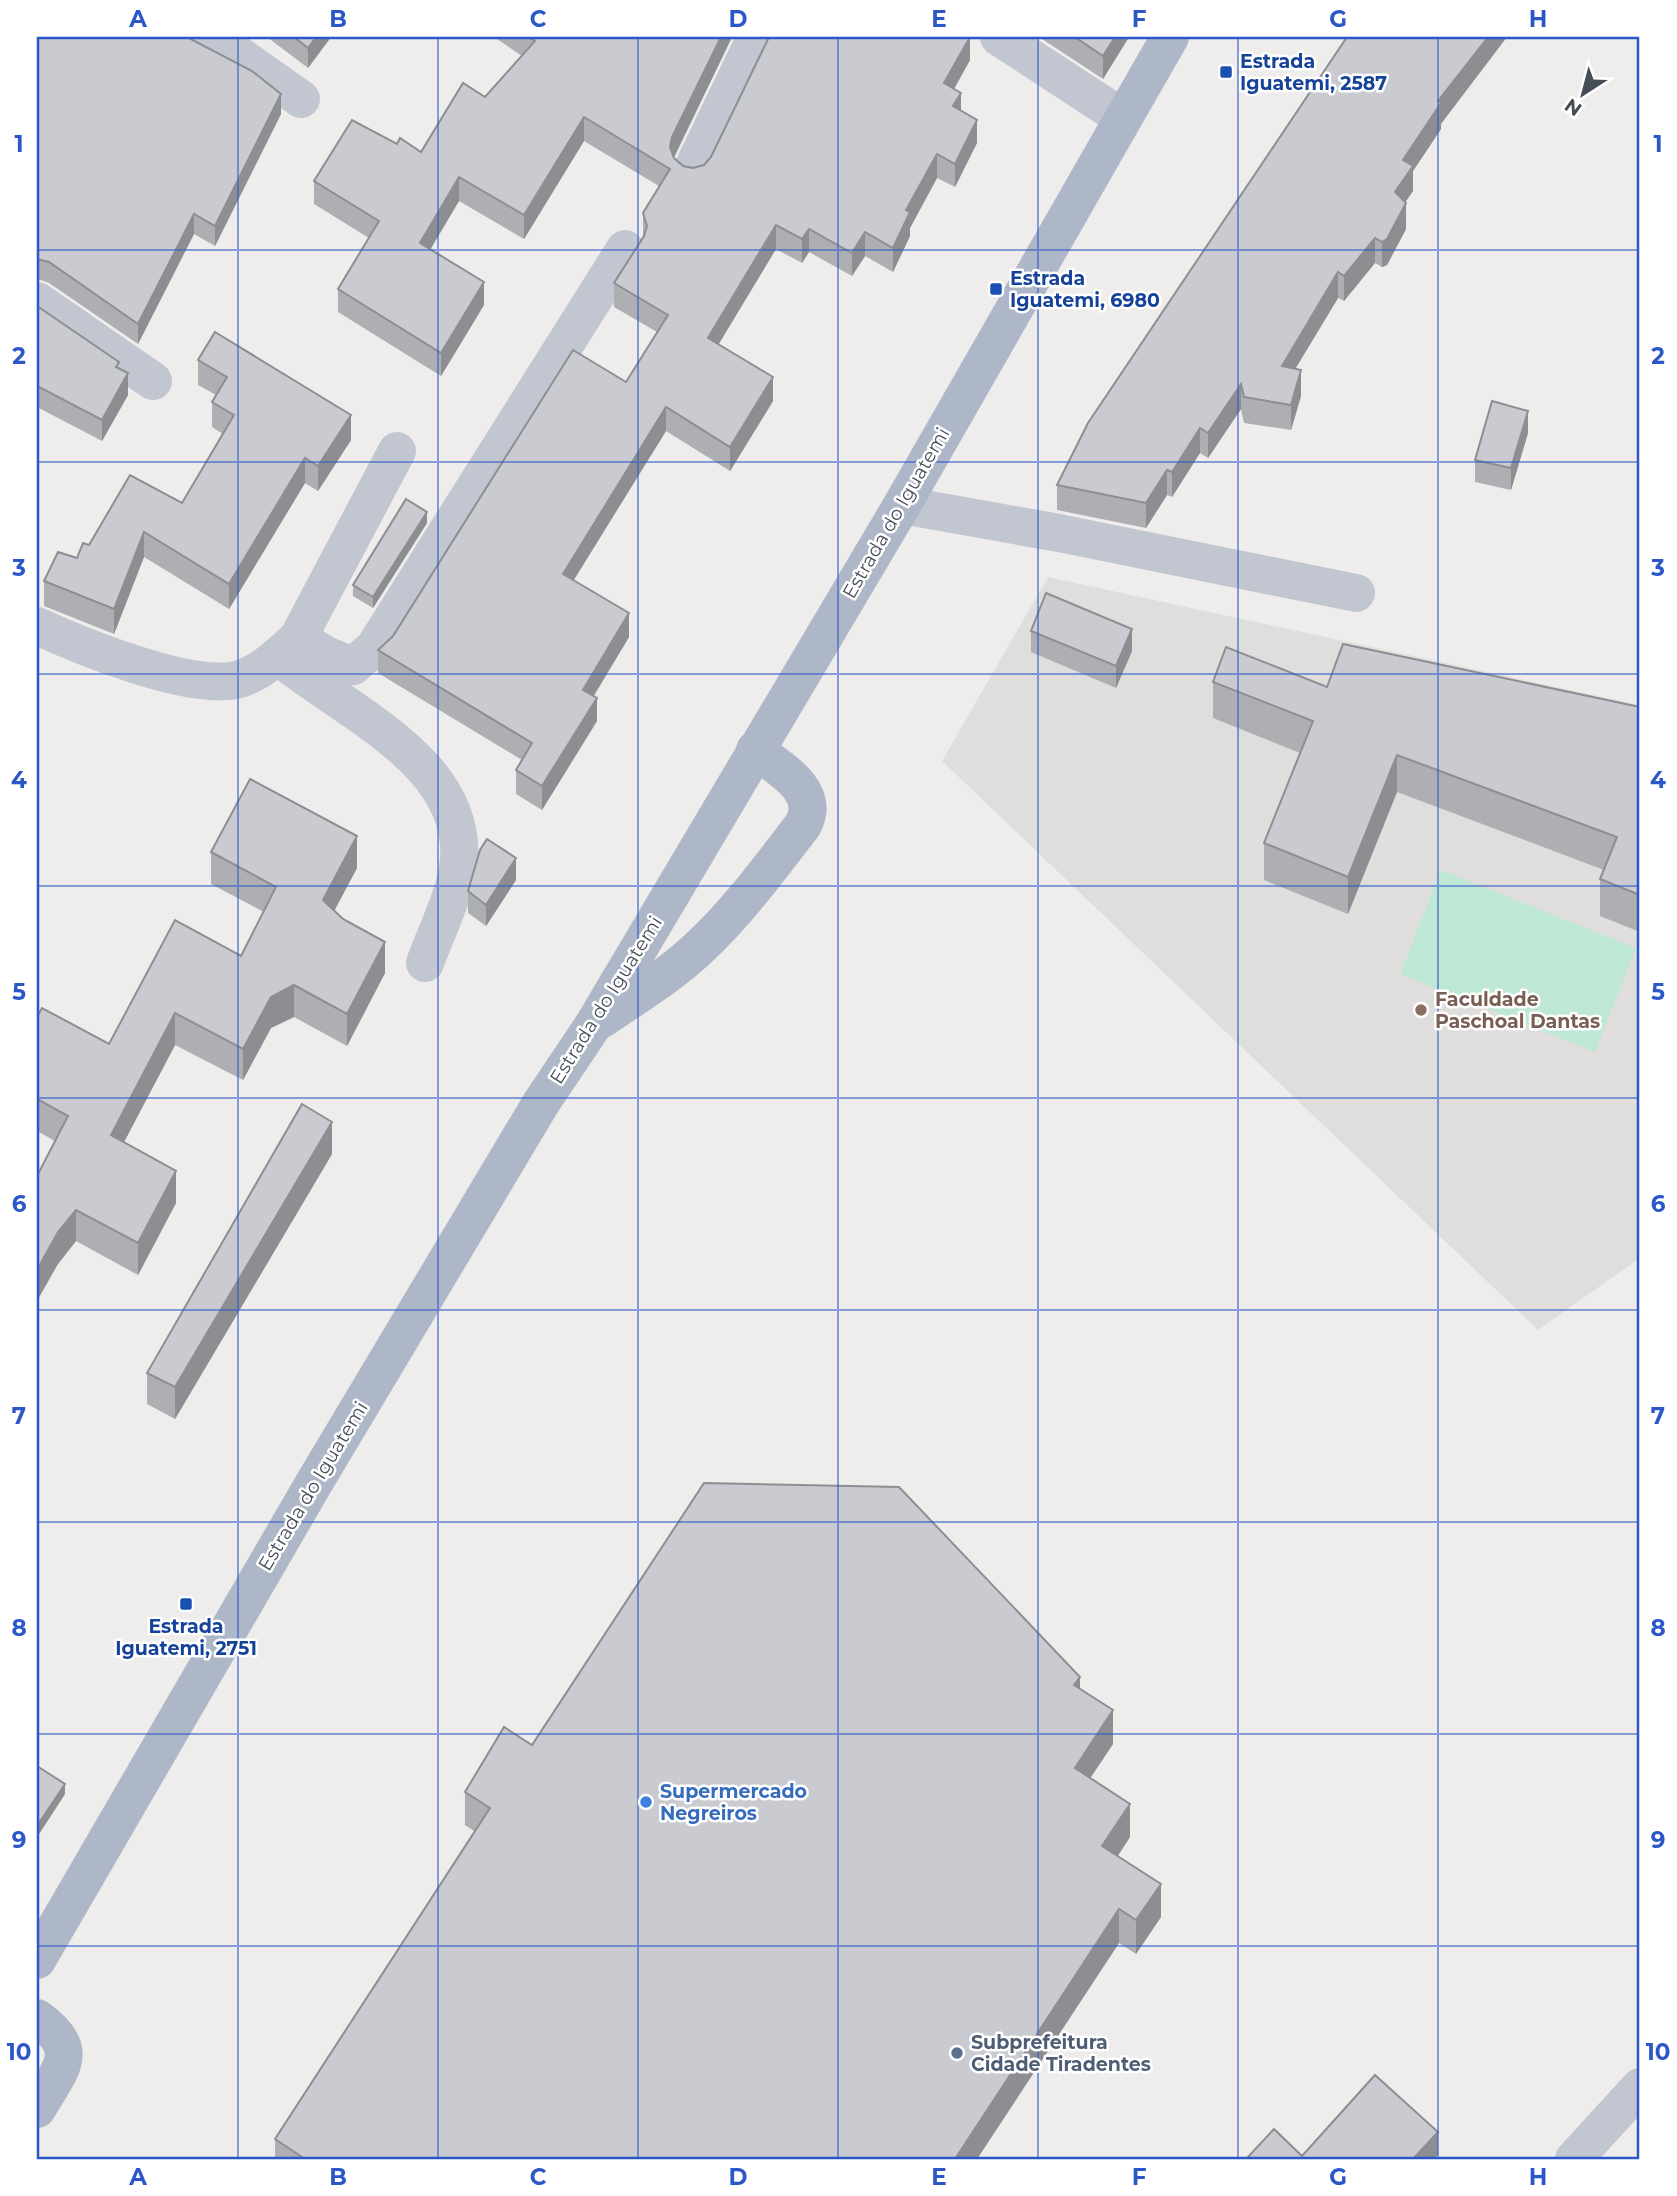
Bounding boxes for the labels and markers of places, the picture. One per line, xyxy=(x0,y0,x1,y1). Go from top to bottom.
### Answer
place label: Estrada Iguatemi, 2587 xyxy=(1240,50,1387,95)
marker: Estrada Iguatemi, 2587 xyxy=(1218,64,1234,80)
place label: Estrada Iguatemi, 6980 xyxy=(1010,267,1160,312)
marker: Estrada Iguatemi, 6980 xyxy=(988,281,1004,297)
place label: Faculdade Paschoal Dantas xyxy=(1435,988,1600,1033)
marker: Faculdade Paschoal Dantas xyxy=(1413,1002,1429,1018)
marker: Estrada Iguatemi, 2751 xyxy=(178,1596,194,1612)
place label: Estrada Iguatemi, 2751 xyxy=(115,1615,257,1660)
place label: Supermercado Negreiros xyxy=(660,1780,807,1825)
marker: Supermercado Negreiros xyxy=(638,1794,654,1810)
place label: Subprefeitura Cidade Tiradentes xyxy=(971,2031,1151,2076)
marker: Subprefeitura Cidade Tiradentes xyxy=(949,2045,965,2061)

